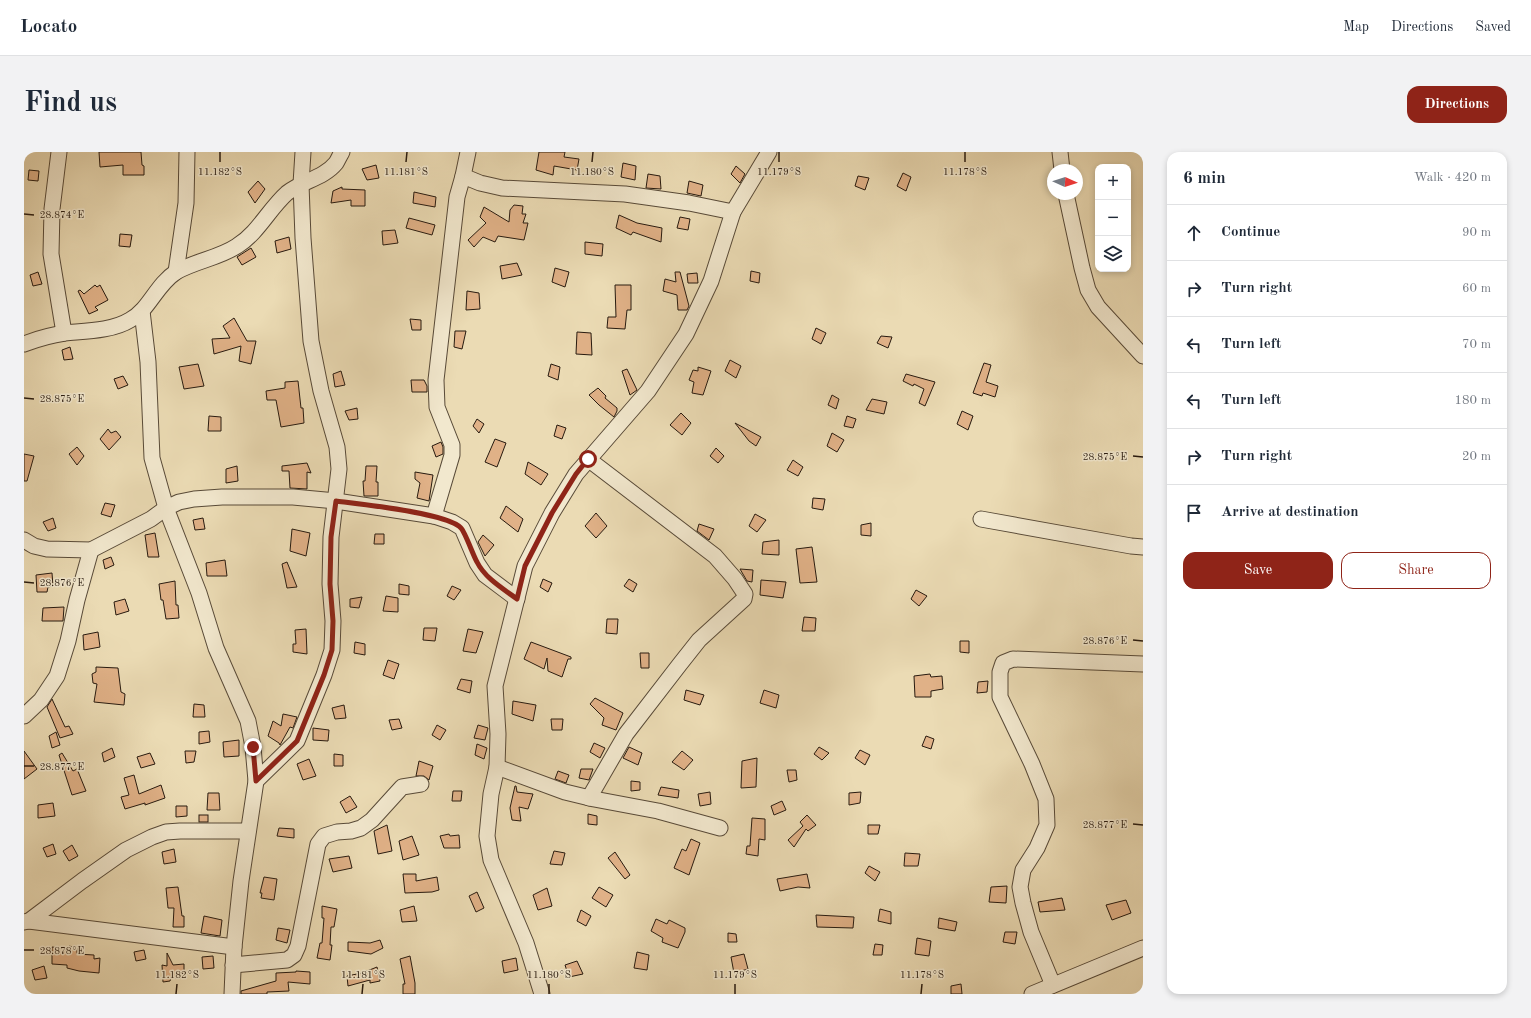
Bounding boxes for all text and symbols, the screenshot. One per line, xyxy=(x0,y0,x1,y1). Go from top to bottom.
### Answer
text: Locato xyxy=(20,18,77,37)
text: Map xyxy=(1343,20,1369,34)
text: Directions xyxy=(1391,20,1453,34)
text: Saved xyxy=(1475,20,1511,34)
button: Directions xyxy=(1407,86,1507,123)
text: Find us xyxy=(24,90,117,118)
north arrow xyxy=(1047,164,1083,200)
map controls xyxy=(1095,164,1131,272)
button: + xyxy=(1095,164,1131,200)
text: 11.182°S xyxy=(198,167,242,177)
text: 11.181°S xyxy=(384,167,428,177)
text: 11.180°S xyxy=(570,167,614,177)
text: 11.179°S xyxy=(757,167,801,177)
text: 11.178°S xyxy=(943,167,987,177)
text: 6 min xyxy=(1183,170,1226,187)
text: Walk · 420 m xyxy=(1414,171,1491,184)
button: − xyxy=(1095,200,1131,236)
text: 28.874°E xyxy=(40,210,84,220)
icon: ahead xyxy=(1183,222,1205,244)
text: Continue xyxy=(1221,225,1280,240)
text: 90 m xyxy=(1462,226,1491,239)
button: layers xyxy=(1095,236,1131,272)
icon: right xyxy=(1183,278,1205,300)
text: Turn right xyxy=(1221,281,1292,296)
text: 60 m xyxy=(1462,282,1491,295)
icon: left xyxy=(1183,334,1205,356)
text: Turn left xyxy=(1221,337,1281,352)
text: 70 m xyxy=(1462,338,1491,351)
icon: left xyxy=(1183,390,1205,412)
text: Turn left xyxy=(1221,393,1281,408)
text: 28.875°E xyxy=(40,394,84,404)
text: 180 m xyxy=(1454,394,1491,407)
icon: right xyxy=(1183,446,1205,468)
text: Turn right xyxy=(1221,449,1292,464)
route start xyxy=(579,450,597,468)
text: 20 m xyxy=(1462,450,1491,463)
text: 28.875°E xyxy=(1083,452,1127,462)
icon: arrive xyxy=(1183,502,1205,524)
text: Arrive at destination xyxy=(1221,505,1359,520)
button: Save xyxy=(1183,552,1333,589)
button: Share xyxy=(1341,552,1491,589)
text: 28.876°E xyxy=(40,578,84,588)
text: 28.876°E xyxy=(1083,636,1127,646)
route end xyxy=(244,738,262,756)
text: 28.877°E xyxy=(40,762,84,772)
text: 28.877°E xyxy=(1083,820,1127,830)
text: 28.878°E xyxy=(40,946,84,956)
text: 11.182°S xyxy=(155,970,199,980)
text: 11.181°S xyxy=(341,970,385,980)
text: 11.180°S xyxy=(527,970,571,980)
text: 11.179°S xyxy=(713,970,757,980)
text: 11.178°S xyxy=(900,970,944,980)

